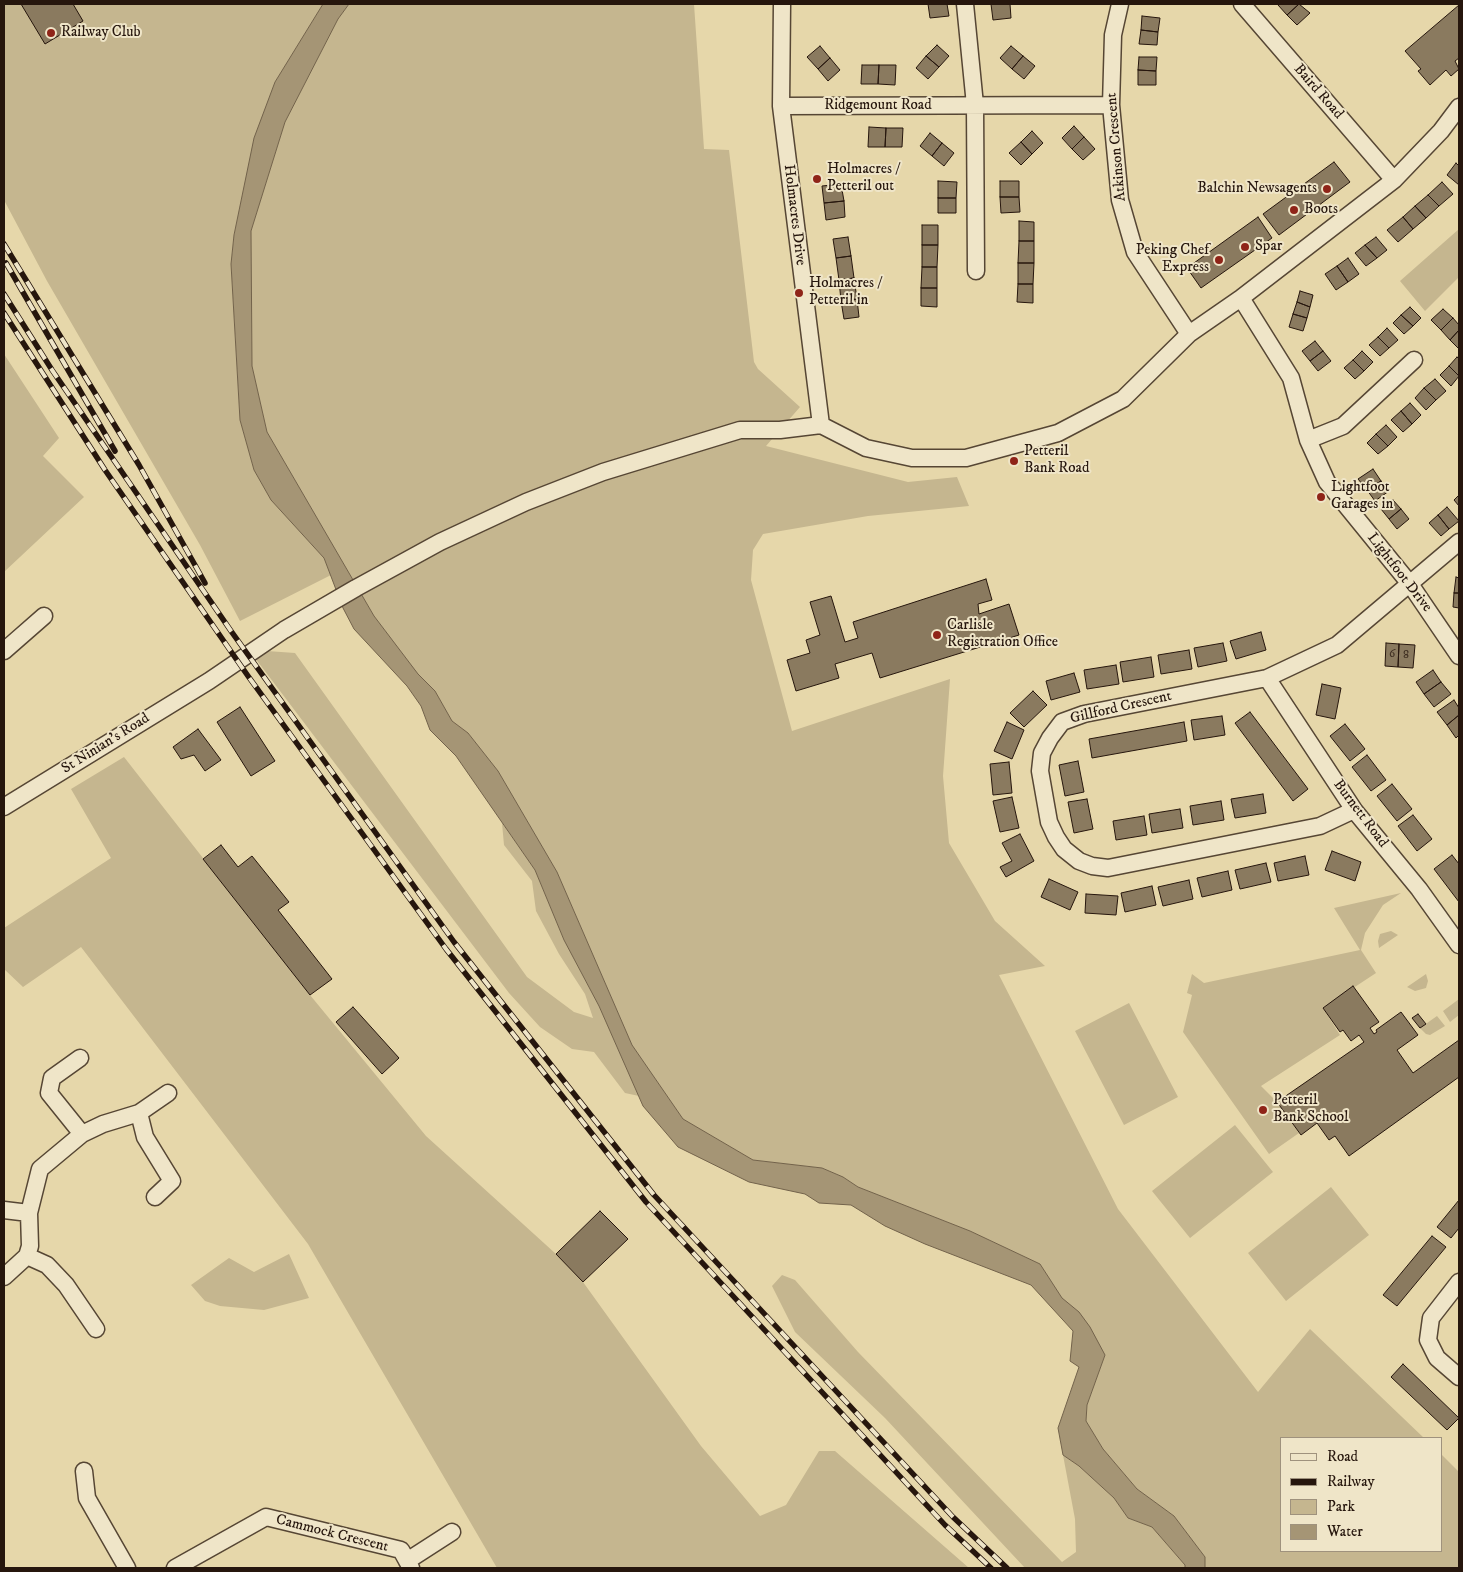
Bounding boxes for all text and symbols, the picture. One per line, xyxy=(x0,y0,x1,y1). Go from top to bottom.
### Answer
place label: Railway Club xyxy=(61,24,140,42)
marker: Railway Club xyxy=(45,27,57,39)
street label: Baird Road xyxy=(1289,61,1347,123)
street label: Atkinson Crescent xyxy=(1103,92,1131,202)
street label: Ridgemount Road xyxy=(824,97,932,115)
place label: Holmacres / Petteril out xyxy=(827,161,899,196)
street label: Holmacres Drive xyxy=(779,163,809,267)
marker: Holmacres / Petteril out xyxy=(811,173,823,185)
place label: Balchin Newsagents xyxy=(1197,180,1317,198)
marker: Balchin Newsagents xyxy=(1321,183,1333,195)
place label: Boots xyxy=(1304,201,1338,219)
marker: Boots xyxy=(1288,204,1300,216)
place label: Spar xyxy=(1255,238,1282,256)
marker: Spar xyxy=(1239,241,1251,253)
place label: Peking Chef Express xyxy=(1136,242,1209,277)
marker: Peking Chef Express xyxy=(1213,254,1225,266)
place label: Holmacres / Petteril in xyxy=(809,275,881,310)
marker: Holmacres / Petteril in xyxy=(793,287,805,299)
place label: Petteril Bank Road xyxy=(1024,443,1089,478)
marker: Petteril Bank Road xyxy=(1008,455,1020,467)
place label: Lightfoot Garages in xyxy=(1331,479,1393,514)
marker: Lightfoot Garages in xyxy=(1315,491,1327,503)
street label: Lightfoot Drive xyxy=(1363,530,1435,616)
place label: Carlisle Registration Office xyxy=(947,617,1058,652)
marker: Carlisle Registration Office xyxy=(931,629,943,641)
house number: 6 xyxy=(1389,648,1395,662)
house number: 8 xyxy=(1403,649,1409,663)
street label: Gillford Crescent xyxy=(1069,688,1173,728)
street label: St Ninian's Road xyxy=(59,710,153,778)
street label: Burnett Road xyxy=(1329,777,1391,851)
place label: Petteril Bank School xyxy=(1273,1092,1349,1127)
marker: Petteril Bank School xyxy=(1257,1104,1269,1116)
legend xyxy=(1280,1437,1443,1552)
text: Road xyxy=(1327,1447,1358,1466)
text: Railway xyxy=(1327,1472,1375,1491)
text: Park xyxy=(1327,1497,1355,1516)
street label: Cammock Crescent xyxy=(274,1511,390,1557)
text: Water xyxy=(1327,1522,1363,1541)

